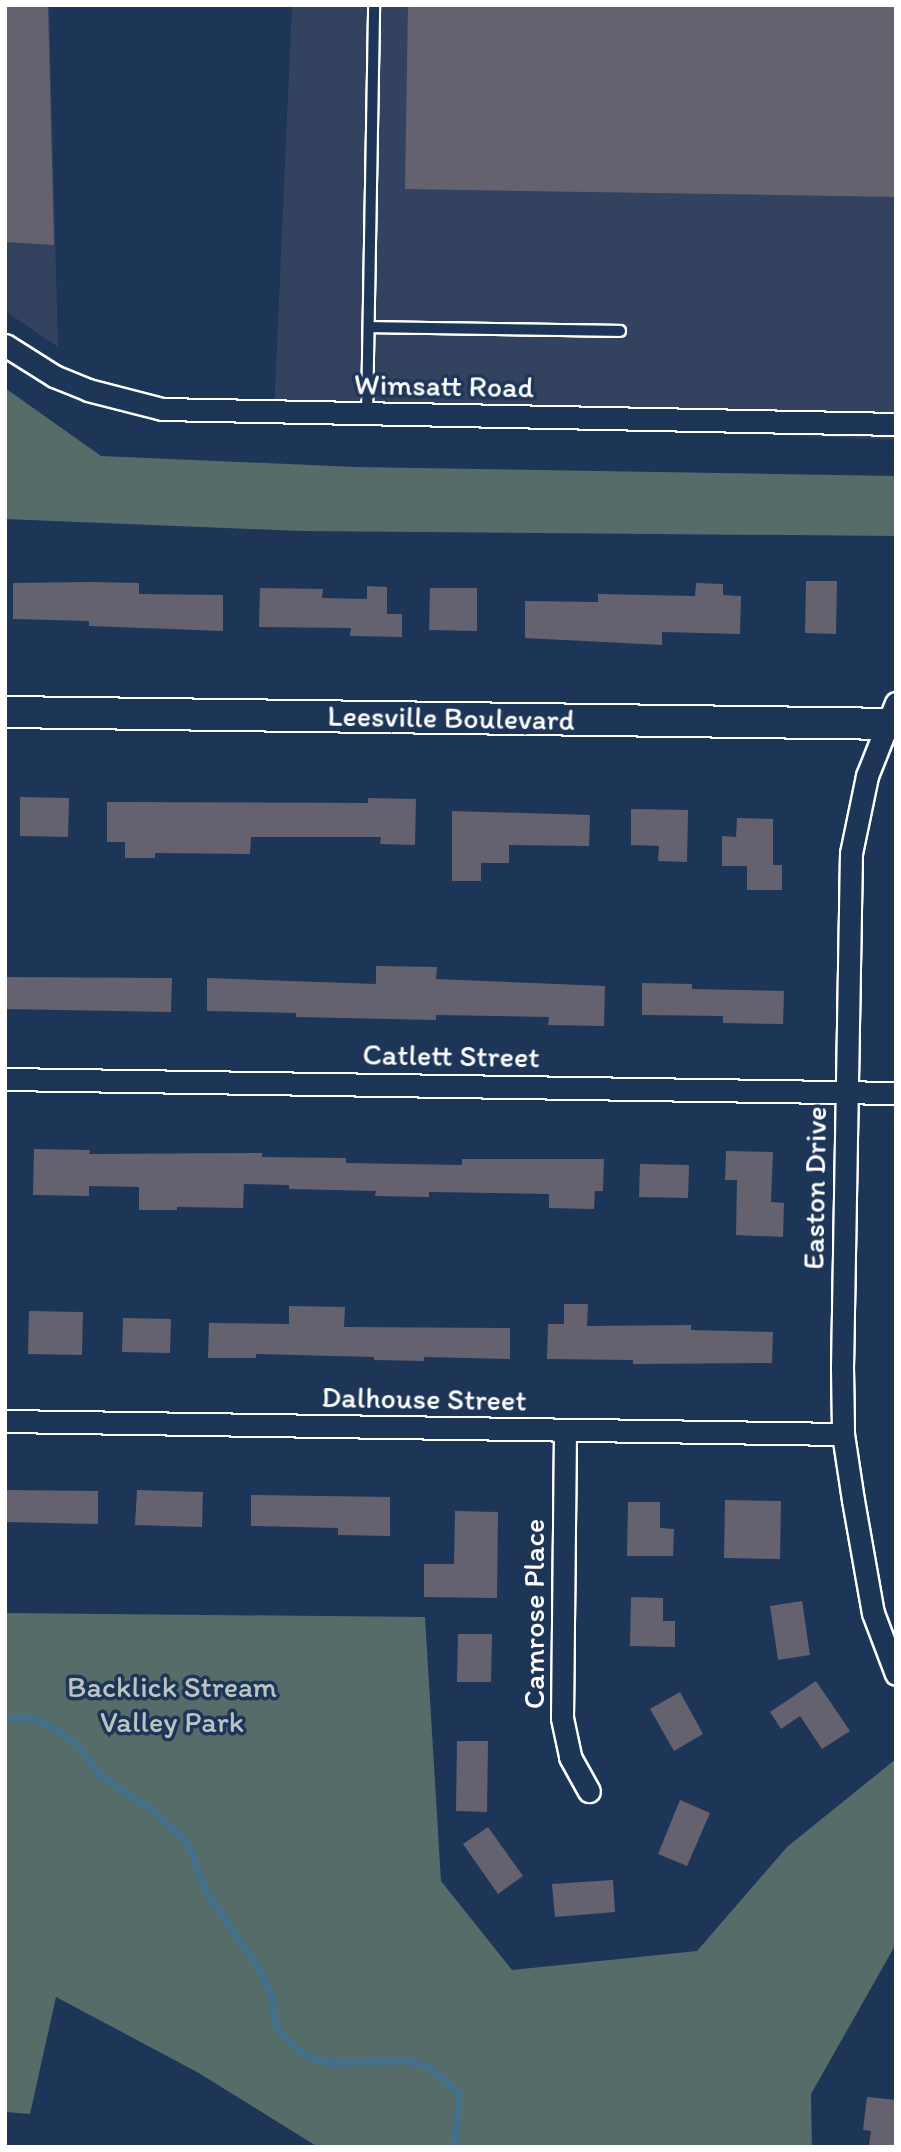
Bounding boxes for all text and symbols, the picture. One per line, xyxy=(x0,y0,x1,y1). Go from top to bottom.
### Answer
street label: Wimsatt Road xyxy=(354,366,534,406)
street label: Leesville Boulevard xyxy=(326,698,576,738)
street label: Catlett Street xyxy=(363,1036,539,1076)
street label: Easton Drive xyxy=(796,1106,834,1270)
street label: Dalhouse Street xyxy=(321,1379,527,1419)
street label: Camrose Place xyxy=(516,1519,552,1709)
park label: Backlick Stream Valley Park xyxy=(67,1669,277,1740)

